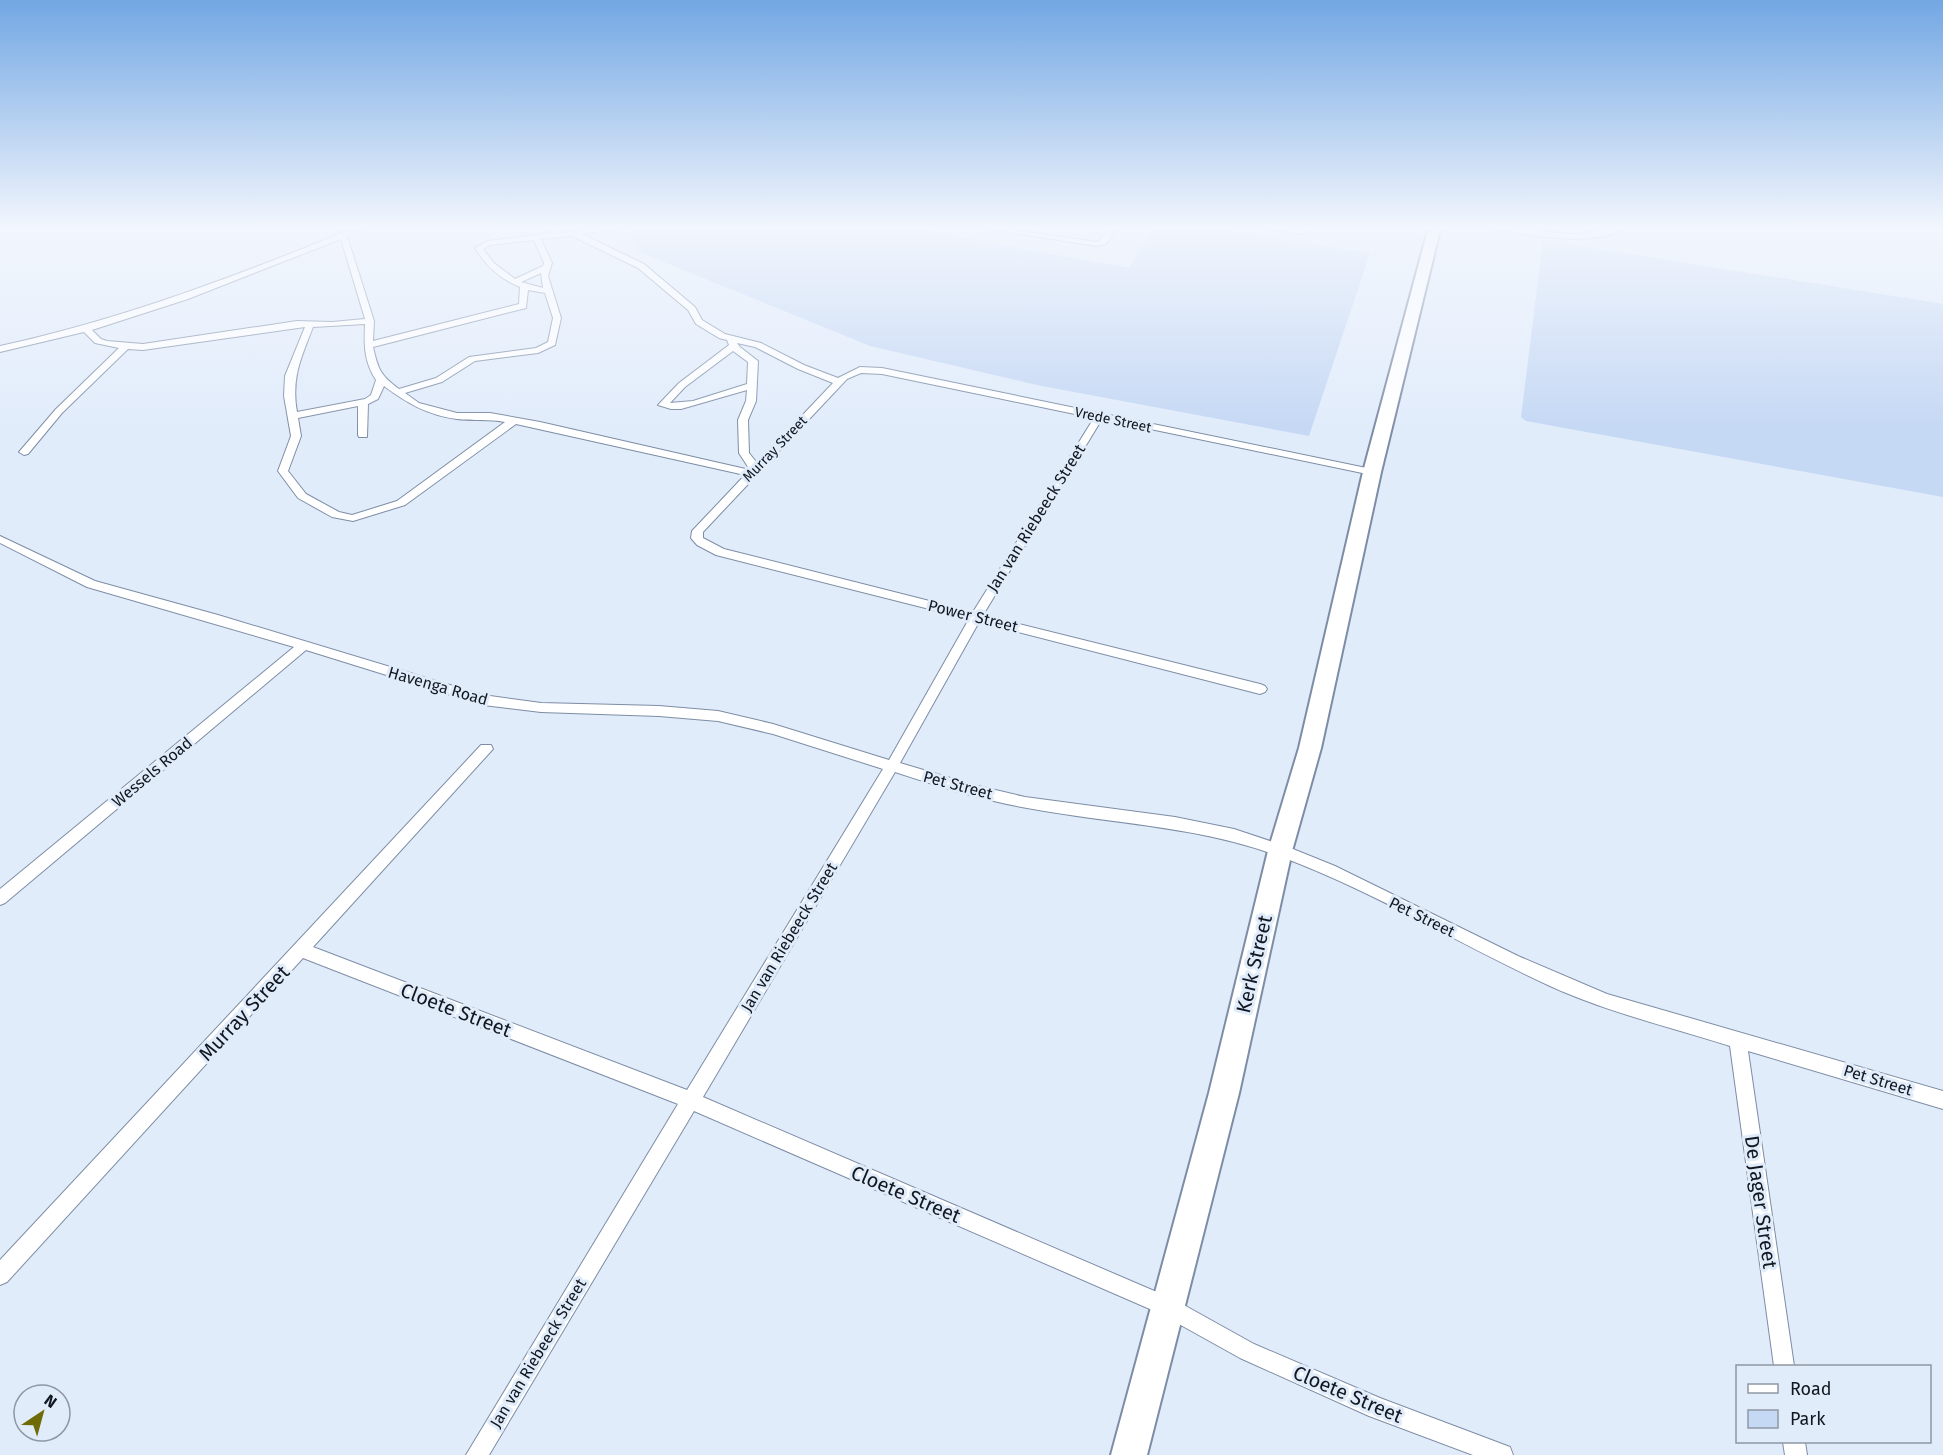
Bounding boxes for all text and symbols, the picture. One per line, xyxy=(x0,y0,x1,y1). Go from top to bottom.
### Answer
street label: Vrede Street xyxy=(1073,404,1154,437)
street label: Murray Street xyxy=(739,412,811,486)
street label: Jan van Riebeeck Street xyxy=(983,440,1089,595)
street label: Power Street xyxy=(926,596,1020,636)
street label: Havenga Road xyxy=(386,663,490,709)
street label: Wessels Road xyxy=(108,733,196,811)
street label: Pet Street xyxy=(921,767,995,803)
street label: Jan van Riebeeck Street xyxy=(737,859,841,1015)
street label: Pet Street xyxy=(1386,893,1458,941)
street label: Kerk Street xyxy=(1231,912,1277,1015)
street label: Murray Street xyxy=(194,960,295,1066)
street label: Cloete Street xyxy=(397,978,516,1042)
street label: Pet Street xyxy=(1841,1061,1915,1100)
street label: De Jager Street xyxy=(1740,1134,1782,1271)
street label: Cloete Street xyxy=(848,1160,965,1228)
street label: Jan van Riebeeck Street xyxy=(486,1275,590,1431)
street label: Cloete Street xyxy=(1290,1360,1407,1428)
legend xyxy=(1736,1365,1931,1443)
text: Road xyxy=(1790,1378,1832,1400)
north arrow xyxy=(12,1383,72,1443)
text: N xyxy=(41,1390,60,1412)
text: Park xyxy=(1790,1408,1826,1430)

